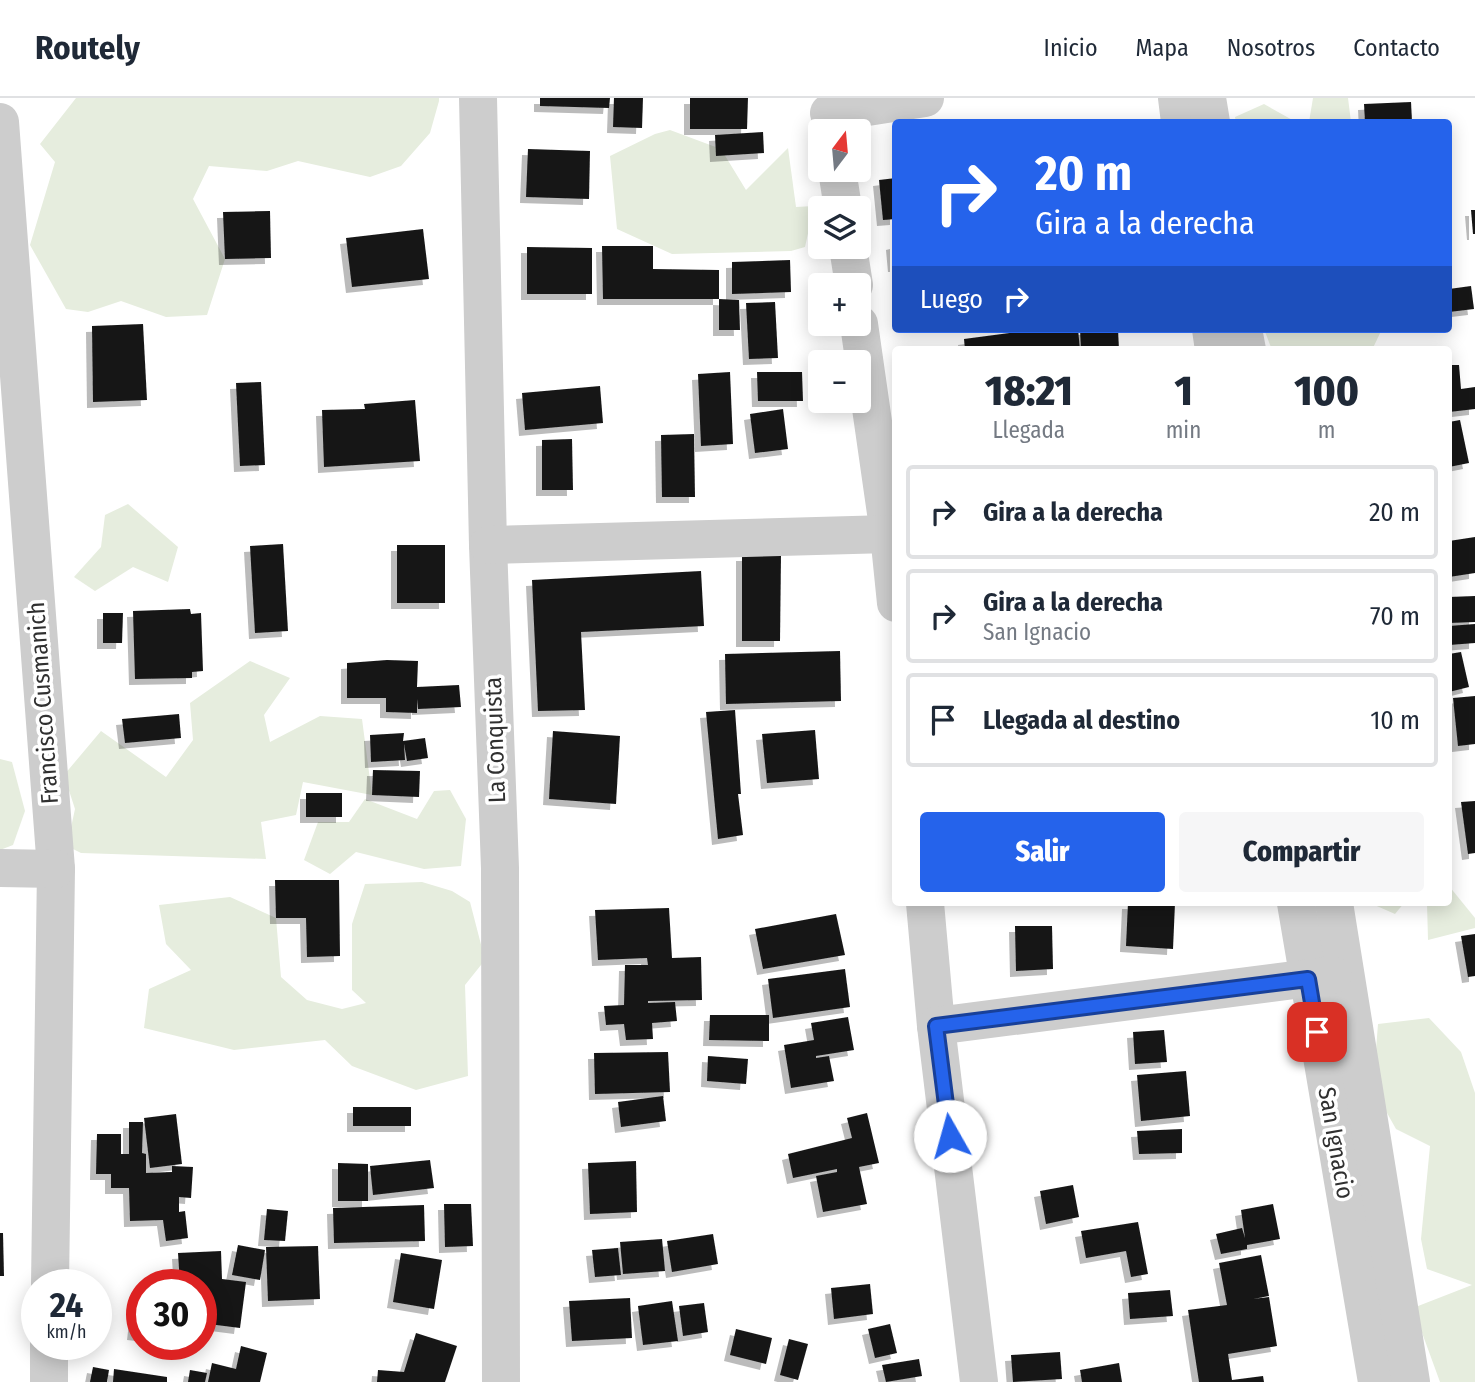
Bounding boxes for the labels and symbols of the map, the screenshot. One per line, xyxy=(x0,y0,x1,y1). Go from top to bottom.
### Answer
north arrow xyxy=(808,119,872,182)
street label: Francisco Cusmanich xyxy=(22,601,64,805)
street label: La Conquista xyxy=(479,677,511,803)
pin xyxy=(1287,1002,1347,1062)
street label: San Ignacio xyxy=(1312,1085,1360,1201)
position arrow xyxy=(913,1099,987,1173)
speed limit sign: 30 xyxy=(126,1269,217,1360)

